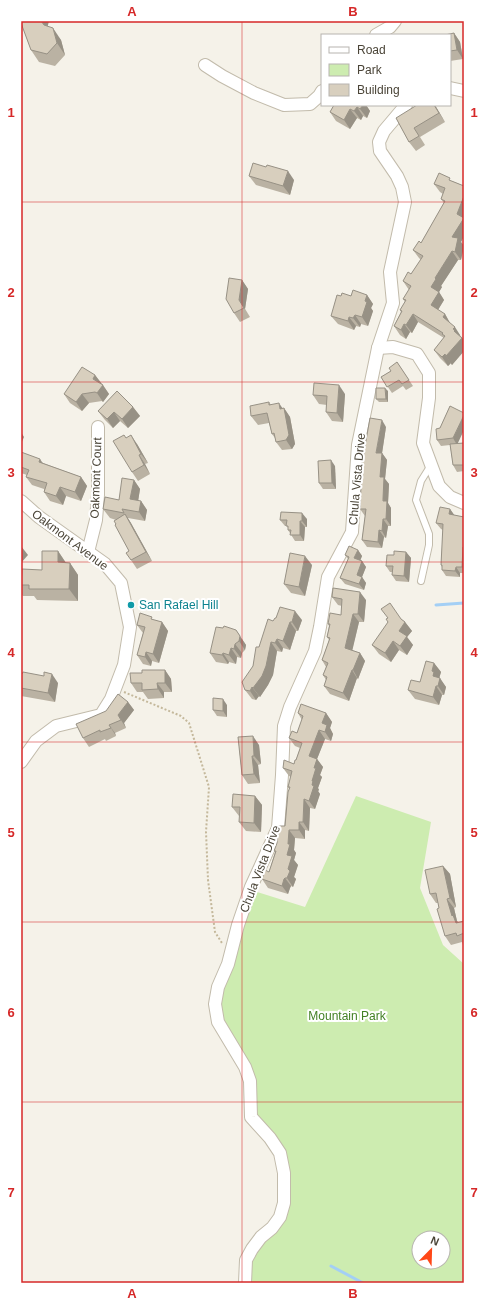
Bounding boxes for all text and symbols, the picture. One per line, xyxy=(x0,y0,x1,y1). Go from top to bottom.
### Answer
text: A xyxy=(127,4,137,19)
text: B xyxy=(348,4,358,19)
legend xyxy=(321,34,451,106)
text: Road xyxy=(357,43,386,57)
text: Park xyxy=(357,63,383,77)
text: Building xyxy=(357,83,400,97)
text: 1 xyxy=(7,105,15,120)
text: 1 xyxy=(470,105,478,120)
text: 2 xyxy=(7,285,15,300)
text: 2 xyxy=(470,285,478,300)
street label: Chula Vista Drive xyxy=(346,432,368,526)
street label: Oakmont Court xyxy=(88,436,104,519)
text: 3 xyxy=(7,465,15,480)
text: 3 xyxy=(470,465,478,480)
street label: Oakmont Avenue xyxy=(29,507,111,573)
place label: San Rafael Hill xyxy=(139,598,218,612)
marker: San Rafael Hill xyxy=(126,600,136,610)
text: 4 xyxy=(7,645,15,660)
text: 4 xyxy=(470,645,478,660)
street label: Chula Vista Drive xyxy=(237,823,283,915)
text: 5 xyxy=(7,825,15,840)
text: 5 xyxy=(470,825,478,840)
text: 6 xyxy=(7,1005,15,1020)
text: 6 xyxy=(470,1005,478,1020)
park label: Mountain Park xyxy=(308,1009,387,1023)
text: 7 xyxy=(7,1185,15,1200)
text: 7 xyxy=(470,1185,478,1200)
north arrow xyxy=(411,1230,451,1270)
text: N xyxy=(429,1234,441,1248)
text: A xyxy=(127,1286,137,1301)
text: B xyxy=(348,1286,358,1301)

